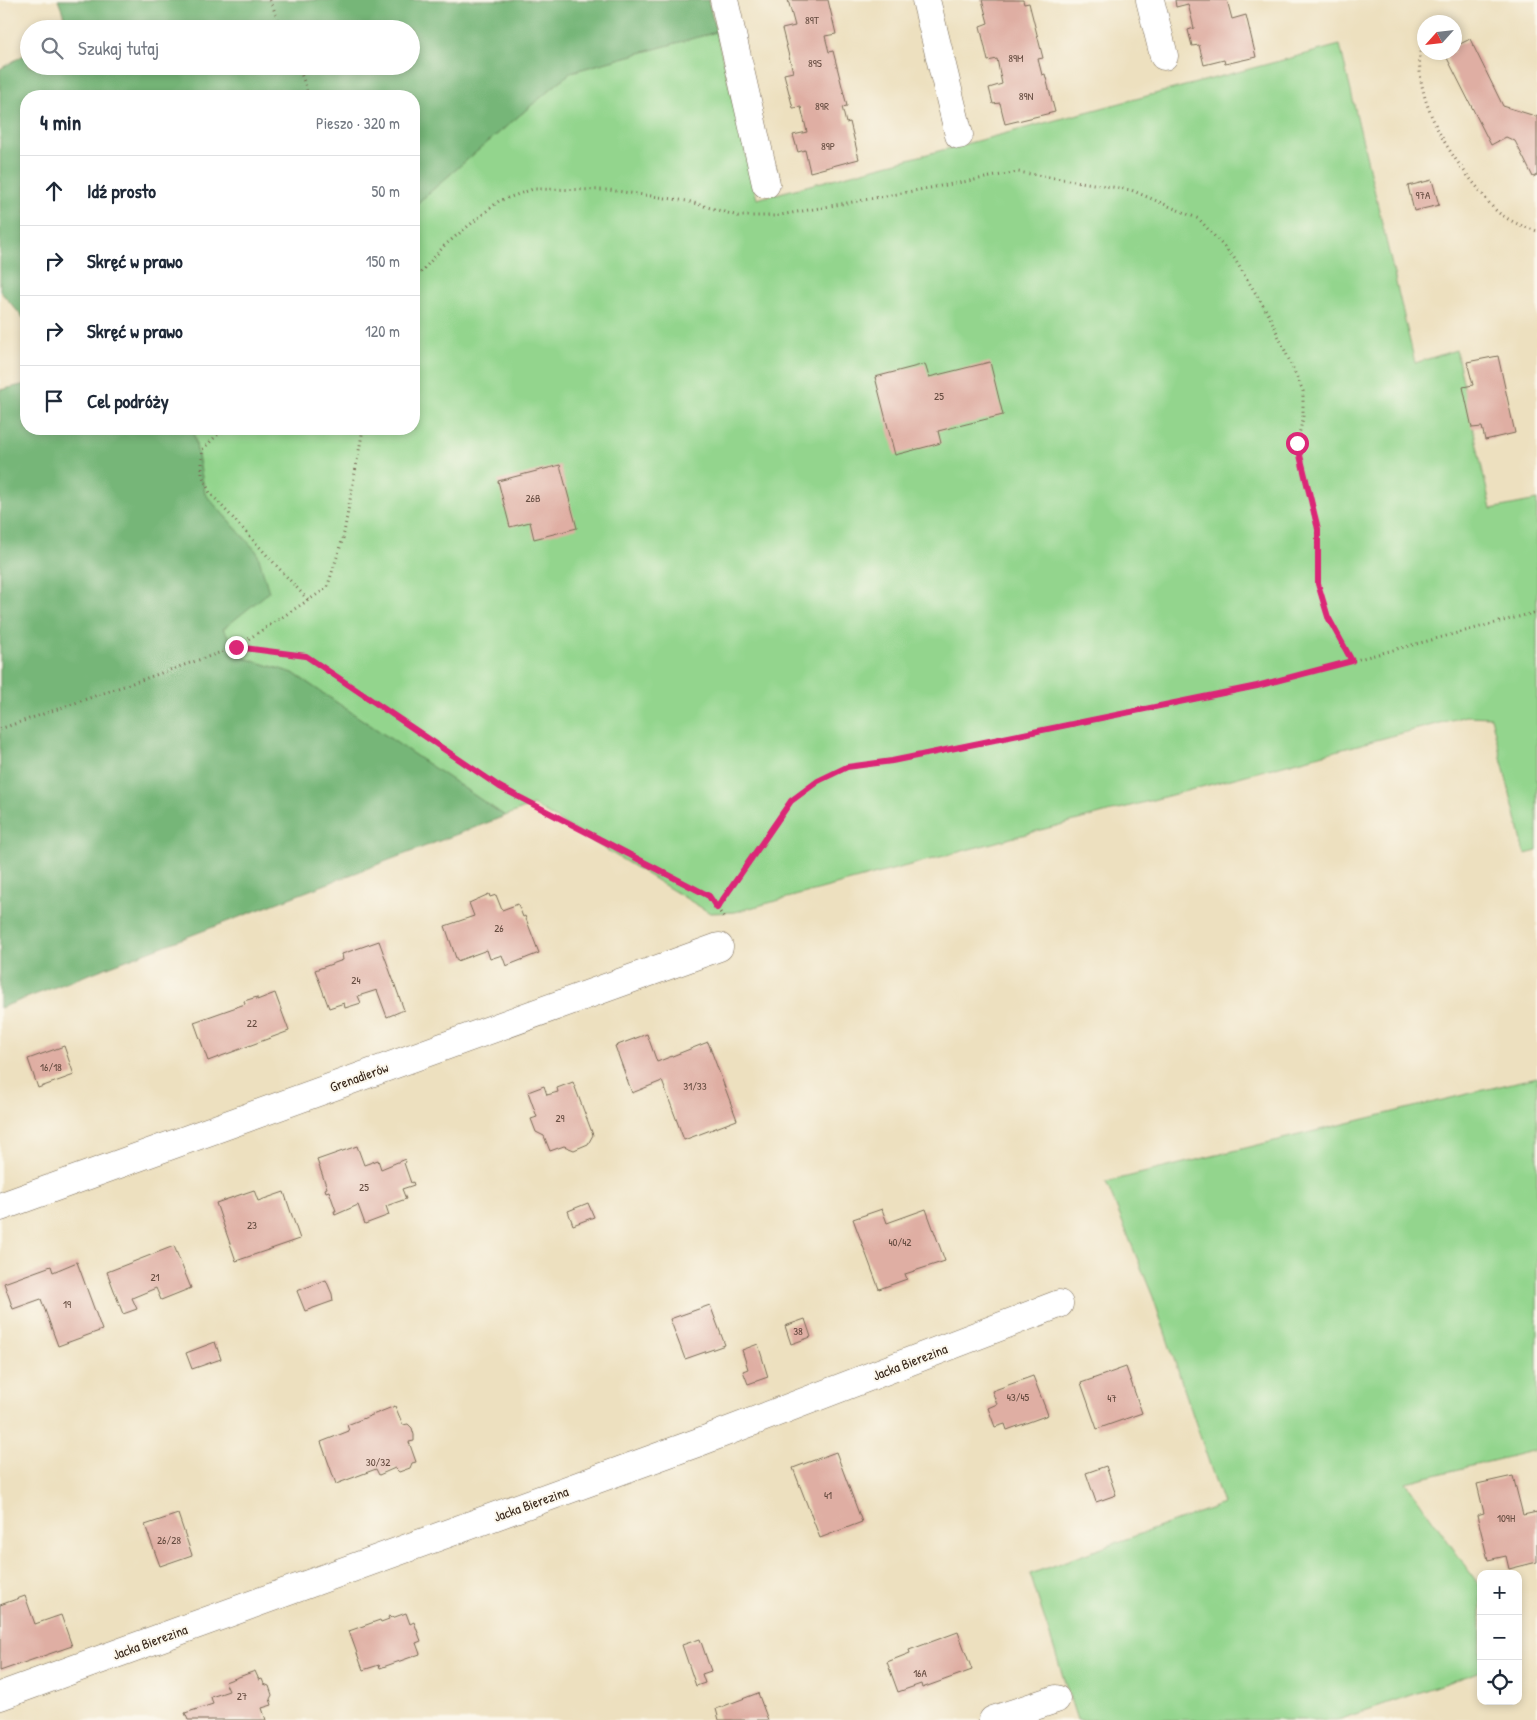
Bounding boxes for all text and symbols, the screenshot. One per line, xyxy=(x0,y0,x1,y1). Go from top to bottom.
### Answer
house number: 89T xyxy=(805,13,820,27)
north arrow xyxy=(1417,15,1462,60)
search box xyxy=(20,20,420,75)
icon: search xyxy=(38,34,66,62)
text: Szukaj tutaj xyxy=(78,35,159,61)
house number: 89M xyxy=(1008,51,1024,65)
house number: 89S xyxy=(808,56,822,70)
house number: 89N xyxy=(1019,89,1033,103)
house number: 89R xyxy=(815,99,829,113)
text: 4 min xyxy=(40,108,81,137)
text: Pieszo · 320 m xyxy=(316,112,400,134)
house number: 89P xyxy=(821,139,835,153)
icon: ahead xyxy=(40,177,68,205)
text: Idź prosto xyxy=(87,178,156,204)
text: 50 m xyxy=(372,180,400,202)
house number: 97A xyxy=(1416,188,1431,202)
icon: right xyxy=(40,247,68,275)
text: Skręć w prawo xyxy=(87,248,183,274)
text: 150 m xyxy=(366,250,400,272)
icon: right xyxy=(40,317,68,345)
text: Skręć w prawo xyxy=(87,318,183,344)
text: 120 m xyxy=(365,320,400,342)
icon: arrive xyxy=(40,387,68,415)
text: Cel podróży xyxy=(87,388,169,414)
house number: 25 xyxy=(934,389,944,403)
route start xyxy=(1286,432,1309,455)
house number: 26B xyxy=(525,491,541,505)
route end xyxy=(225,636,248,659)
house number: 26 xyxy=(494,921,504,935)
house number: 24 xyxy=(351,973,361,987)
house number: 22 xyxy=(247,1016,257,1030)
street label: Grenadierów xyxy=(327,1057,391,1096)
house number: 16/18 xyxy=(40,1060,62,1074)
house number: 31/33 xyxy=(683,1079,707,1093)
house number: 29 xyxy=(555,1111,565,1125)
house number: 25 xyxy=(359,1180,369,1194)
house number: 23 xyxy=(247,1218,257,1232)
house number: 40/42 xyxy=(889,1235,911,1249)
house number: 21 xyxy=(150,1270,160,1284)
house number: 19 xyxy=(63,1297,71,1311)
house number: 38 xyxy=(793,1324,803,1338)
street label: Jacka Bierezina xyxy=(870,1338,950,1384)
house number: 43/45 xyxy=(1007,1390,1030,1404)
house number: 47 xyxy=(1107,1391,1117,1405)
house number: 30/32 xyxy=(366,1455,390,1469)
street label: Jacka Bierezina xyxy=(491,1481,571,1526)
house number: 41 xyxy=(824,1488,832,1502)
house number: 109H xyxy=(1497,1511,1515,1525)
house number: 26/28 xyxy=(157,1533,181,1547)
map controls xyxy=(1477,1570,1522,1705)
button: + xyxy=(1477,1570,1522,1615)
button: − xyxy=(1477,1615,1522,1660)
street label: Jacka Bierezina xyxy=(110,1619,190,1664)
button: locate xyxy=(1477,1660,1522,1705)
house number: 16A xyxy=(913,1666,928,1680)
house number: 27 xyxy=(237,1689,247,1703)

